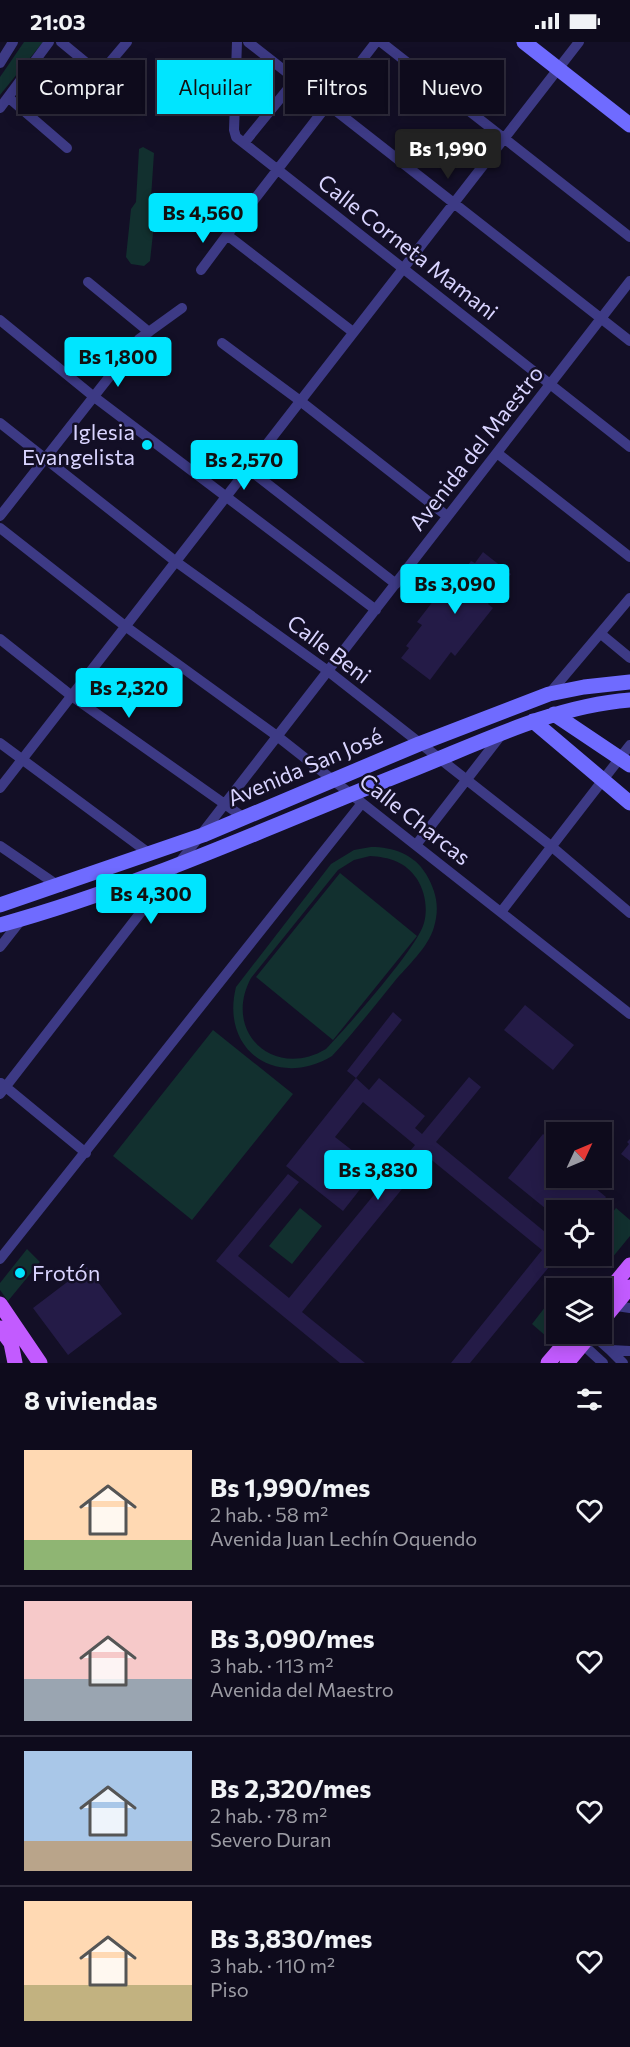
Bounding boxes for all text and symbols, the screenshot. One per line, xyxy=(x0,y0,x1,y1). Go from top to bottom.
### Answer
text: 21:03 xyxy=(30,8,86,35)
chip: Comprar xyxy=(18,60,145,114)
chip: Alquilar xyxy=(157,60,273,114)
chip: Filtros xyxy=(285,60,388,114)
chip: Nuevo xyxy=(400,60,504,114)
pin: Bs 1,990 xyxy=(386,129,510,180)
text: Bs 1,990 xyxy=(409,136,487,160)
street label: Calle Corneta Mamani xyxy=(313,168,504,325)
pin: Bs 4,560 xyxy=(141,193,265,244)
text: Bs 4,560 xyxy=(163,200,243,224)
pin: Bs 1,800 xyxy=(56,337,180,388)
text: Bs 1,800 xyxy=(78,344,158,368)
street label: Avenida del Maestro xyxy=(403,360,548,536)
place label: Iglesia Evangelista xyxy=(22,418,135,470)
marker: Iglesia Evangelista xyxy=(140,438,154,452)
pin: Bs 2,570 xyxy=(182,440,306,491)
text: Bs 2,570 xyxy=(205,447,283,471)
pin: Bs 3,090 xyxy=(393,564,517,615)
text: Bs 3,090 xyxy=(414,571,496,595)
street label: Calle Beni xyxy=(282,608,376,689)
pin: Bs 2,320 xyxy=(67,668,191,719)
text: Bs 2,320 xyxy=(90,675,168,699)
street label: Avenida San José xyxy=(223,722,386,811)
street label: Calle Charcas xyxy=(354,767,476,870)
pin: Bs 4,300 xyxy=(89,874,213,925)
text: Bs 4,300 xyxy=(110,881,192,905)
north arrow xyxy=(546,1122,612,1188)
map controls xyxy=(546,1122,612,1344)
pin: Bs 3,830 xyxy=(316,1150,440,1201)
text: Bs 3,830 xyxy=(338,1157,418,1181)
button: locate xyxy=(546,1200,612,1266)
place label: Frotón xyxy=(32,1259,100,1286)
marker: Frotón xyxy=(13,1266,27,1280)
button: layers xyxy=(546,1278,612,1344)
icon: filters xyxy=(573,1383,606,1416)
text: 8 viviendas xyxy=(24,1384,158,1415)
text: Bs 1,990/mes xyxy=(210,1471,370,1502)
icon: home xyxy=(72,1474,144,1546)
icon: heart xyxy=(573,1494,606,1527)
text: 2 hab. · 58 m² xyxy=(210,1502,328,1526)
text: Avenida Juan Lechín Oquendo xyxy=(210,1526,477,1550)
text: Bs 3,090/mes xyxy=(210,1622,375,1653)
icon: home xyxy=(72,1625,144,1697)
icon: heart xyxy=(573,1645,606,1678)
text: 3 hab. · 113 m² xyxy=(210,1653,333,1677)
text: Avenida del Maestro xyxy=(210,1677,394,1701)
text: Bs 2,320/mes xyxy=(210,1772,371,1803)
icon: home xyxy=(72,1775,144,1847)
icon: heart xyxy=(573,1795,606,1828)
text: 2 hab. · 78 m² xyxy=(210,1803,327,1827)
text: Severo Duran xyxy=(210,1827,332,1851)
text: Bs 3,830/mes xyxy=(210,1922,372,1953)
icon: home xyxy=(72,1925,144,1997)
icon: heart xyxy=(573,1945,606,1978)
text: 3 hab. · 110 m² xyxy=(210,1953,335,1977)
text: Piso xyxy=(210,1977,249,2001)

